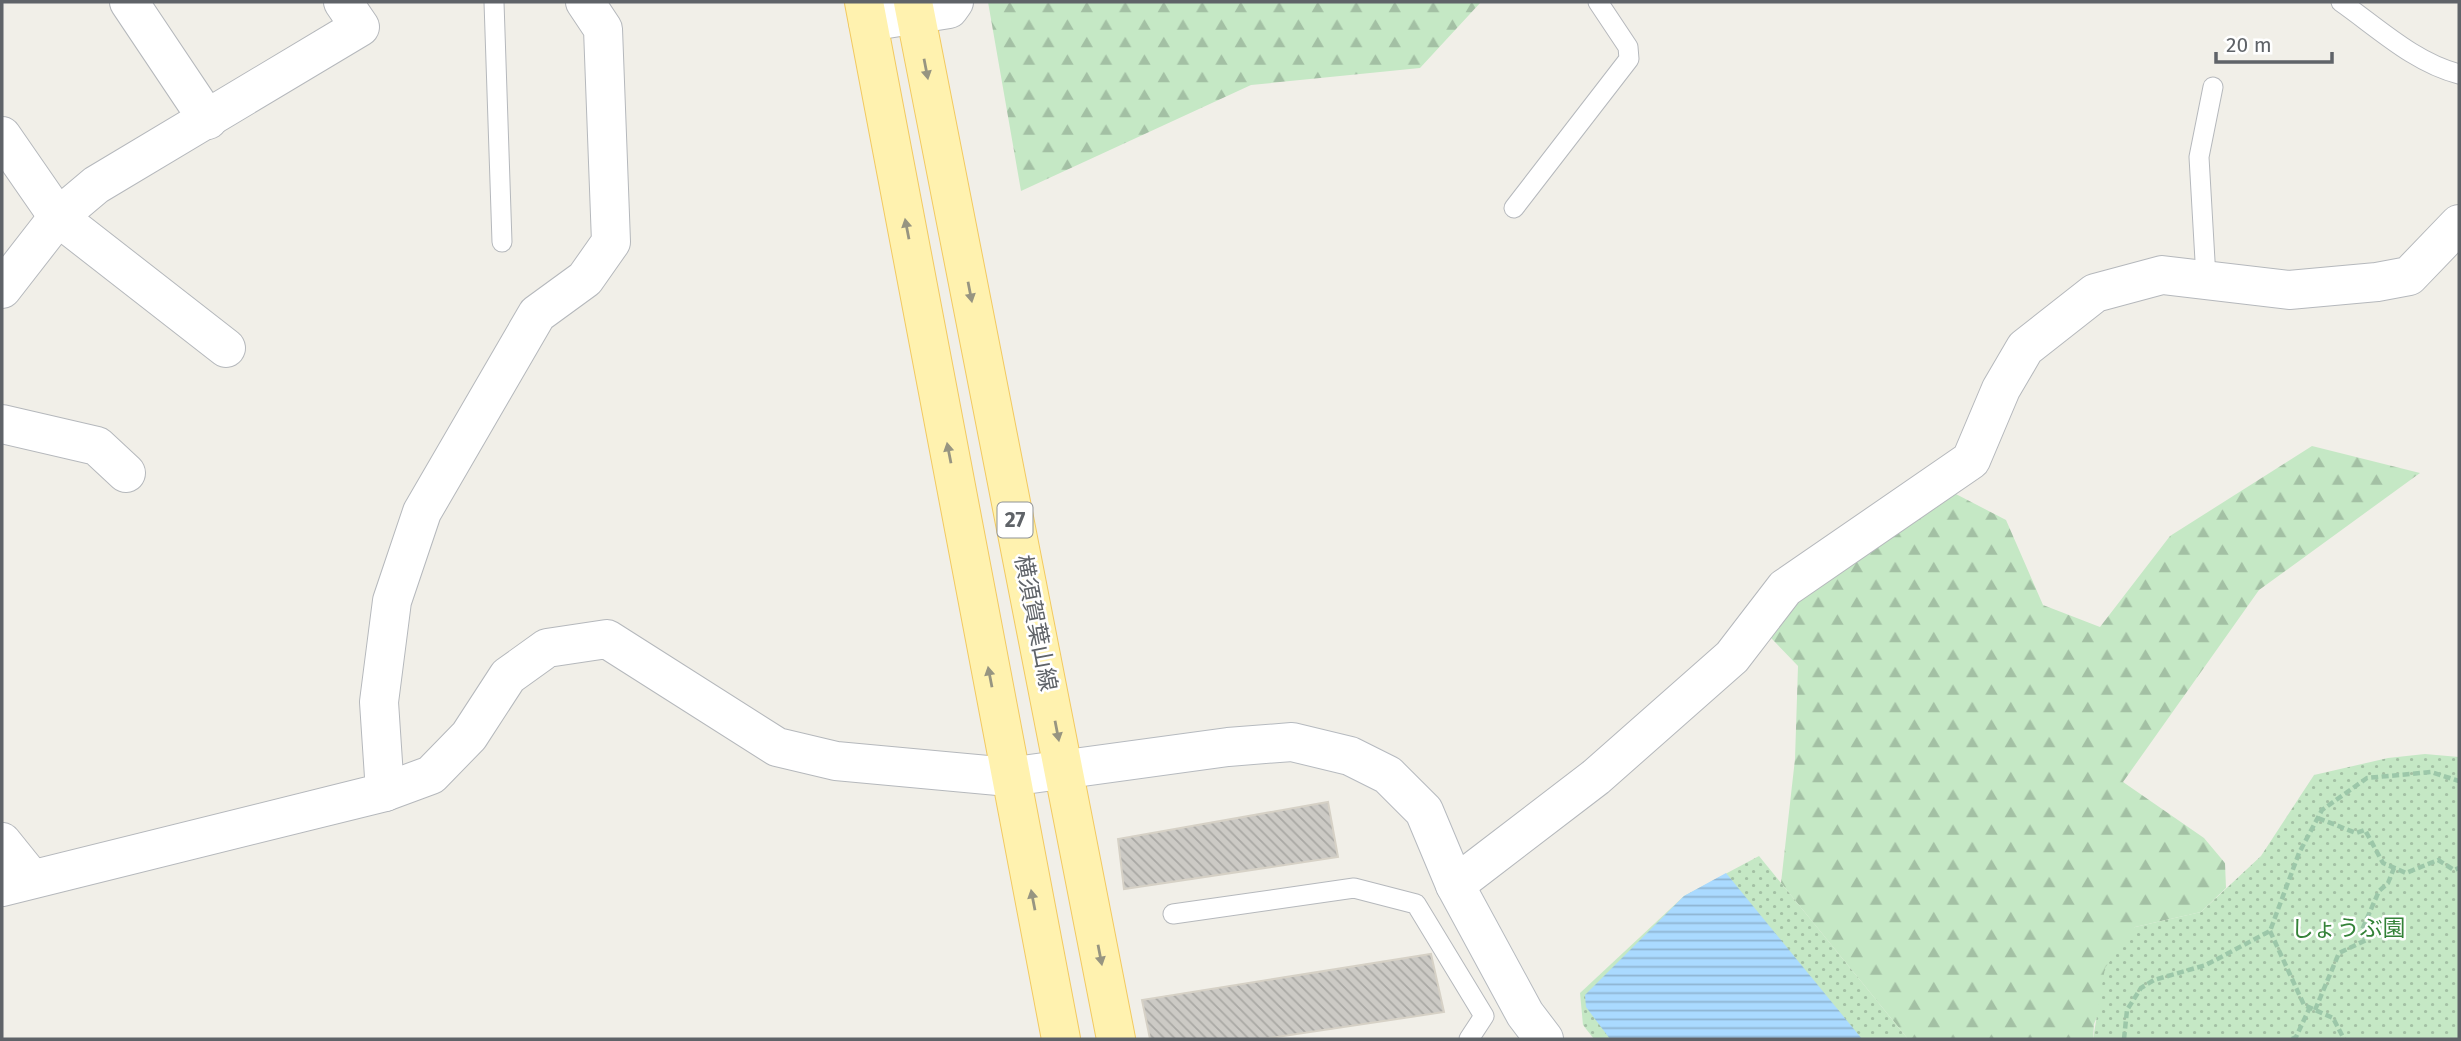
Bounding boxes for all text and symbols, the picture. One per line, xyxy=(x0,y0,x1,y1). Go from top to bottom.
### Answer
scale bar xyxy=(2216,21,2332,65)
text: 20 m xyxy=(2226,32,2272,58)
one-way arrow xyxy=(920,58,931,80)
one-way arrow xyxy=(901,218,912,240)
one-way arrow xyxy=(965,281,976,303)
one-way arrow xyxy=(943,442,954,464)
road number: 27 xyxy=(998,503,1032,538)
street label: 横須賀葉山線 xyxy=(1009,553,1063,693)
one-way arrow xyxy=(985,666,996,688)
one-way arrow xyxy=(1052,720,1063,742)
one-way arrow xyxy=(1028,889,1039,911)
park label: しょうぶ園 xyxy=(2291,914,2406,942)
one-way arrow xyxy=(1095,944,1106,966)

